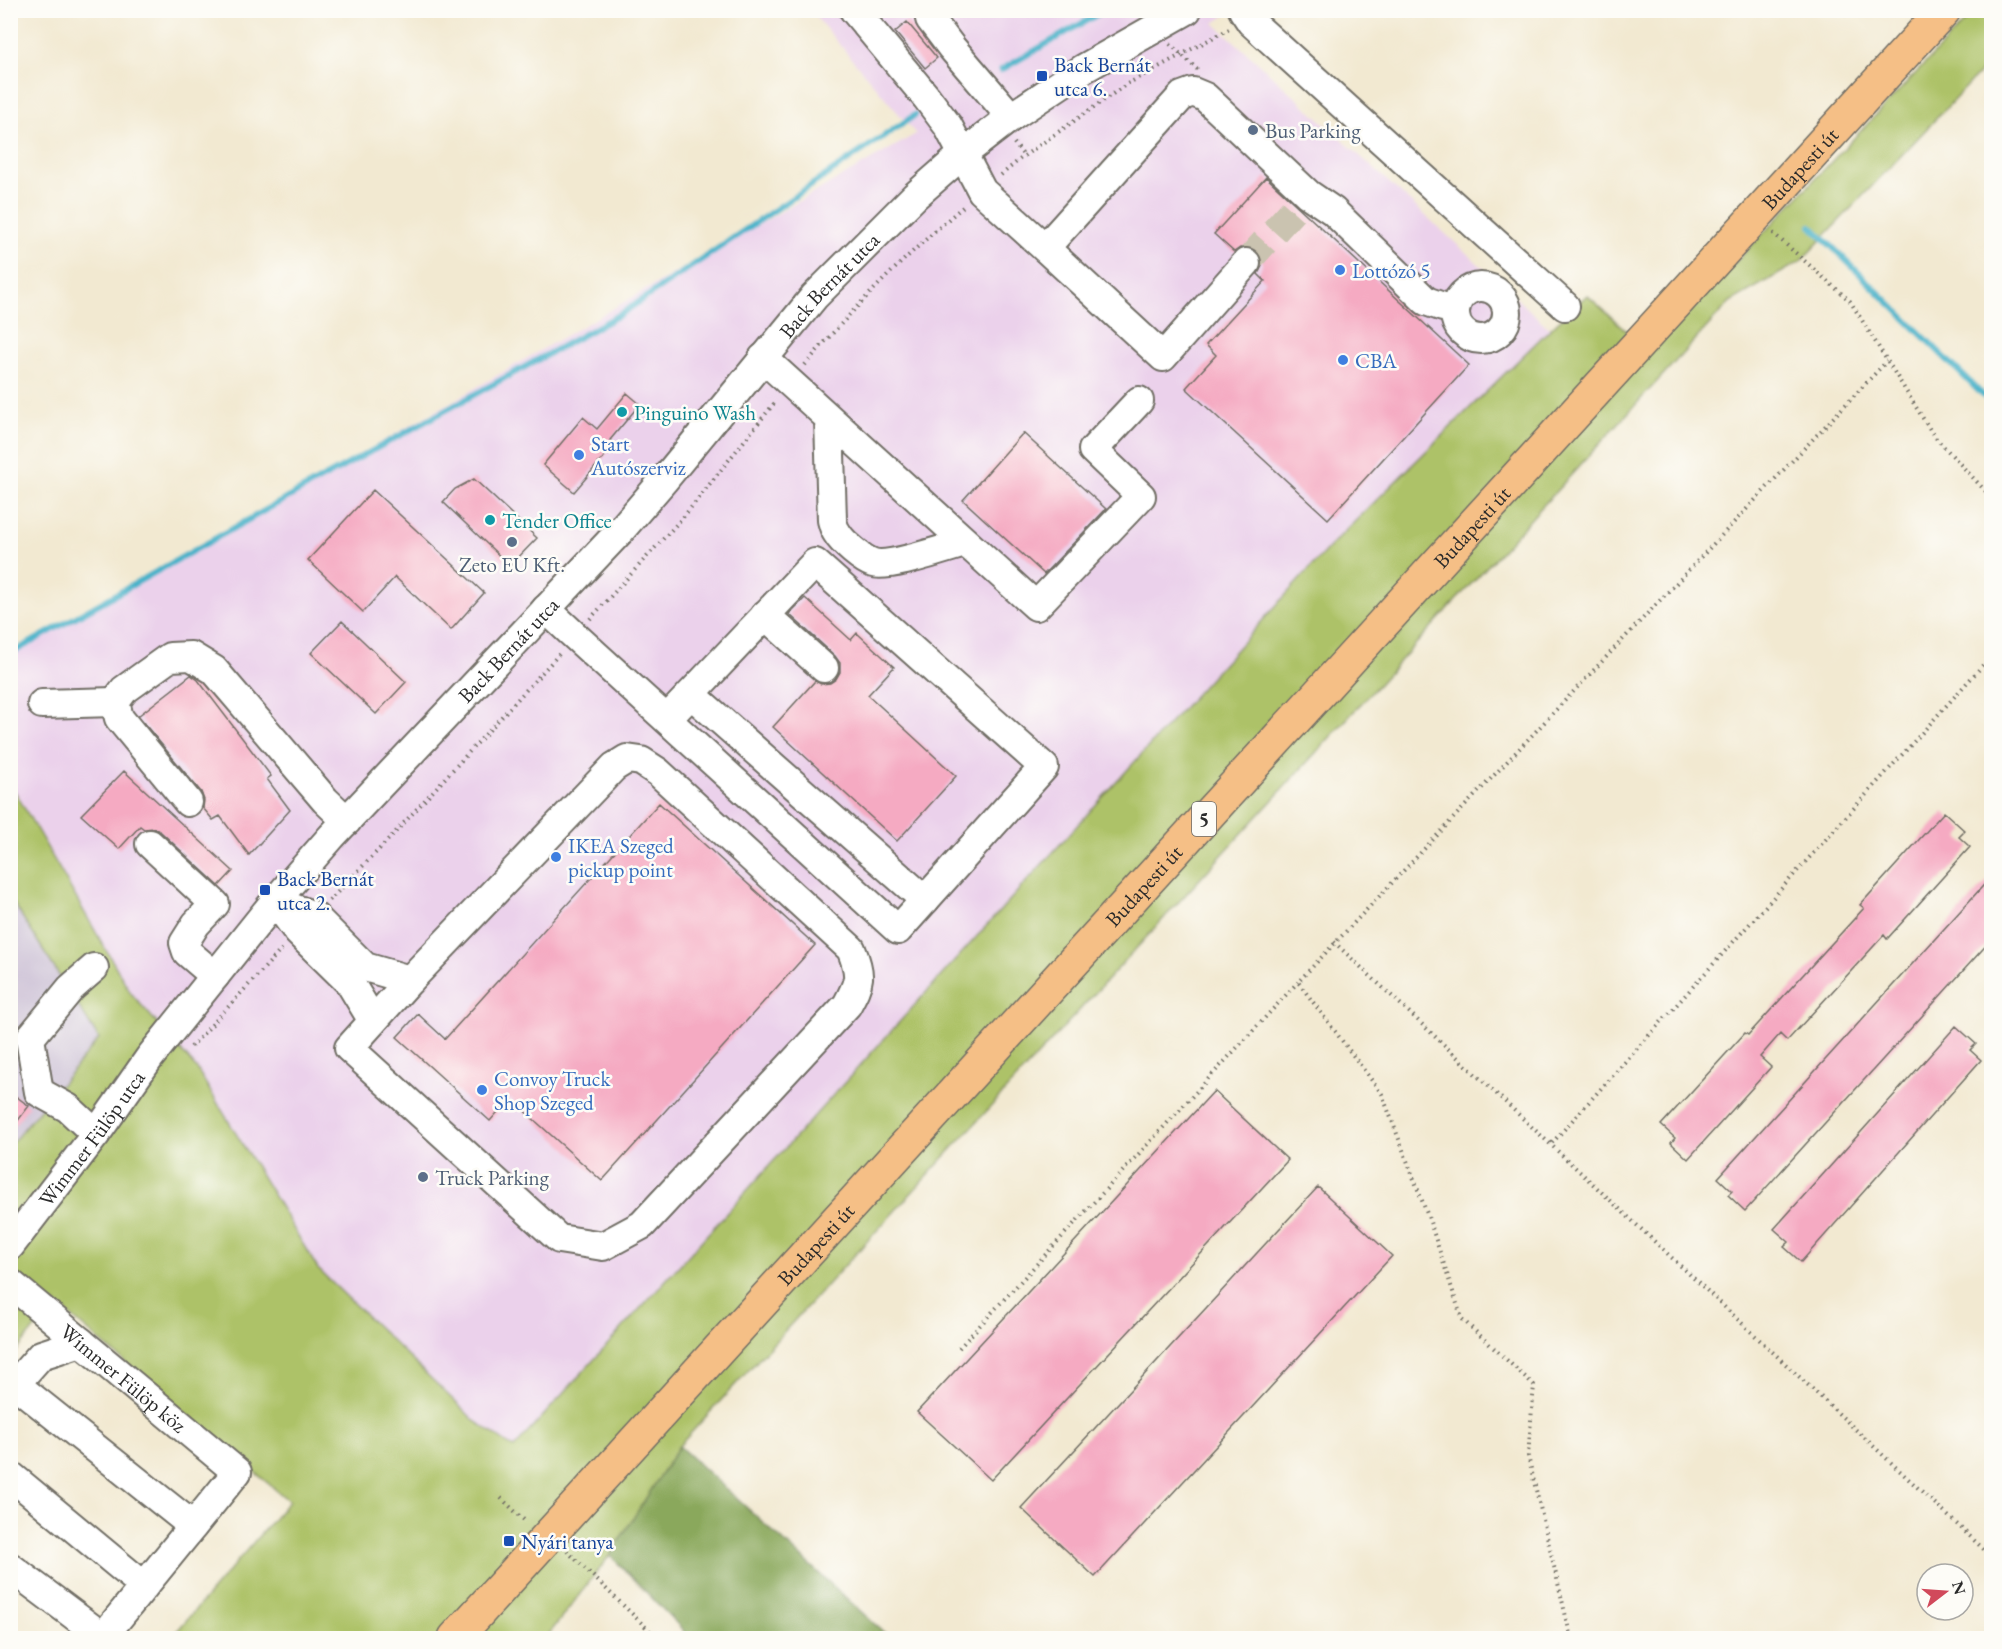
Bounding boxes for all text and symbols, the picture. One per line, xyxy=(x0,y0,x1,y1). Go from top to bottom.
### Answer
place label: Back Bernát utca 6. xyxy=(1054,51,1151,102)
marker: Back Bernát utca 6. xyxy=(1035,69,1049,83)
place label: Bus Parking xyxy=(1265,117,1361,144)
street label: Budapesti út xyxy=(1755,121,1844,215)
marker: Bus Parking xyxy=(1246,123,1260,137)
street label: Back Bernát utca xyxy=(773,226,885,343)
place label: Lottózó 5 xyxy=(1352,257,1431,284)
marker: Lottózó 5 xyxy=(1333,263,1347,277)
place label: CBA xyxy=(1355,347,1397,374)
marker: CBA xyxy=(1336,353,1350,367)
place label: Pinguino Wash xyxy=(634,399,756,426)
marker: Pinguino Wash xyxy=(615,405,629,419)
place label: Start Autószerviz xyxy=(590,430,686,481)
marker: Start Autószerviz xyxy=(572,448,586,462)
street label: Budapesti út xyxy=(1427,480,1516,573)
place label: Tender Office xyxy=(502,507,612,534)
marker: Tender Office xyxy=(483,513,497,527)
marker: Zeto EU Kft. xyxy=(505,535,519,549)
place label: Zeto EU Kft. xyxy=(459,551,565,578)
street label: Back Bernát utca xyxy=(452,591,565,708)
road number: 5 xyxy=(1192,802,1216,836)
place label: IKEA Szeged pickup point xyxy=(568,832,674,883)
street label: Budapesti út xyxy=(1099,838,1188,932)
marker: IKEA Szeged pickup point xyxy=(549,850,563,864)
place label: Back Bernát utca 2. xyxy=(277,865,374,916)
marker: Back Bernát utca 2. xyxy=(258,883,272,897)
street label: Wimmer Fülöp utca xyxy=(32,1064,151,1212)
place label: Convoy Truck Shop Szeged xyxy=(494,1065,611,1116)
marker: Convoy Truck Shop Szeged xyxy=(475,1083,489,1097)
place label: Truck Parking xyxy=(435,1164,550,1191)
marker: Truck Parking xyxy=(416,1170,430,1184)
street label: Budapesti út xyxy=(771,1197,860,1291)
street label: Wimmer Fülöp köz xyxy=(55,1317,193,1438)
place label: Nyári tanya xyxy=(521,1528,614,1555)
marker: Nyári tanya xyxy=(502,1534,516,1548)
north arrow xyxy=(1915,1562,1975,1622)
text: N xyxy=(1947,1578,1971,1597)

